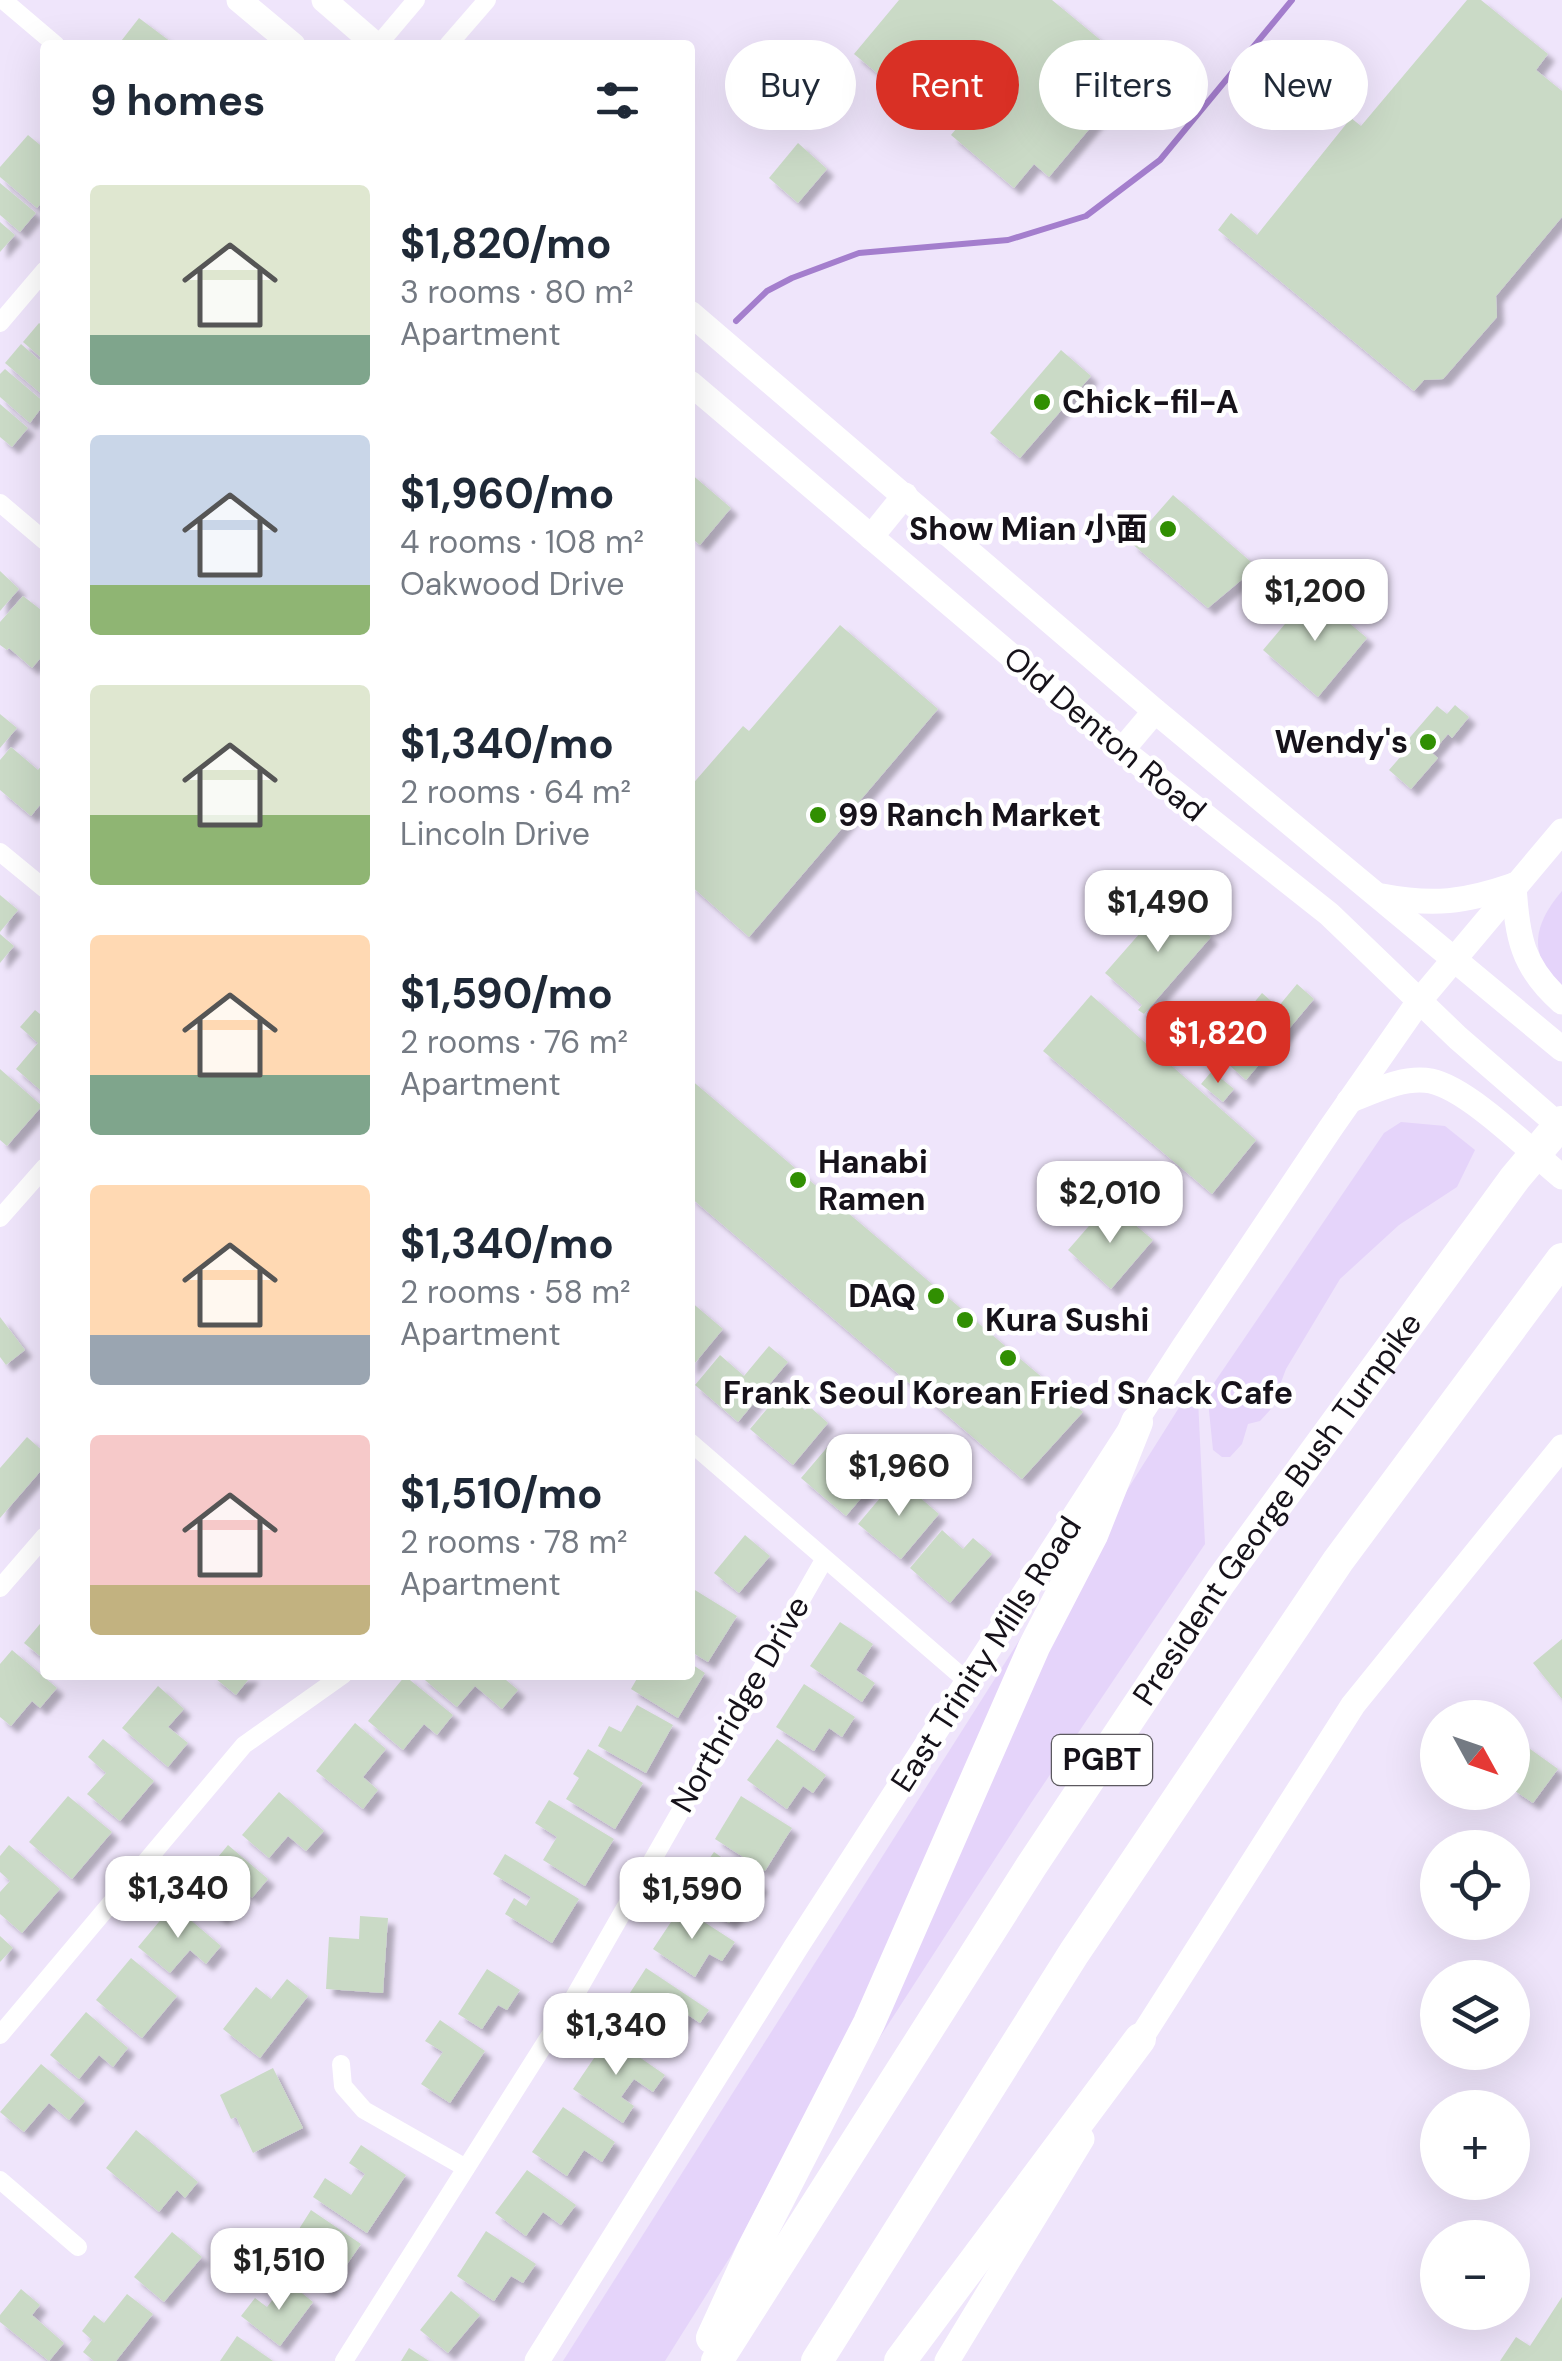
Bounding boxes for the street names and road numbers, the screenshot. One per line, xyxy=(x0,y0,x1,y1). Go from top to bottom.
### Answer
street label: Old Denton Road xyxy=(995,637,1215,831)
street label: President George Bush Turnpike xyxy=(1123,1304,1431,1713)
street label: East Trinity Mills Road xyxy=(881,1508,1091,1800)
street label: Northridge Drive xyxy=(661,1588,819,1820)
road number: PGBT xyxy=(1052,1735,1152,1785)

